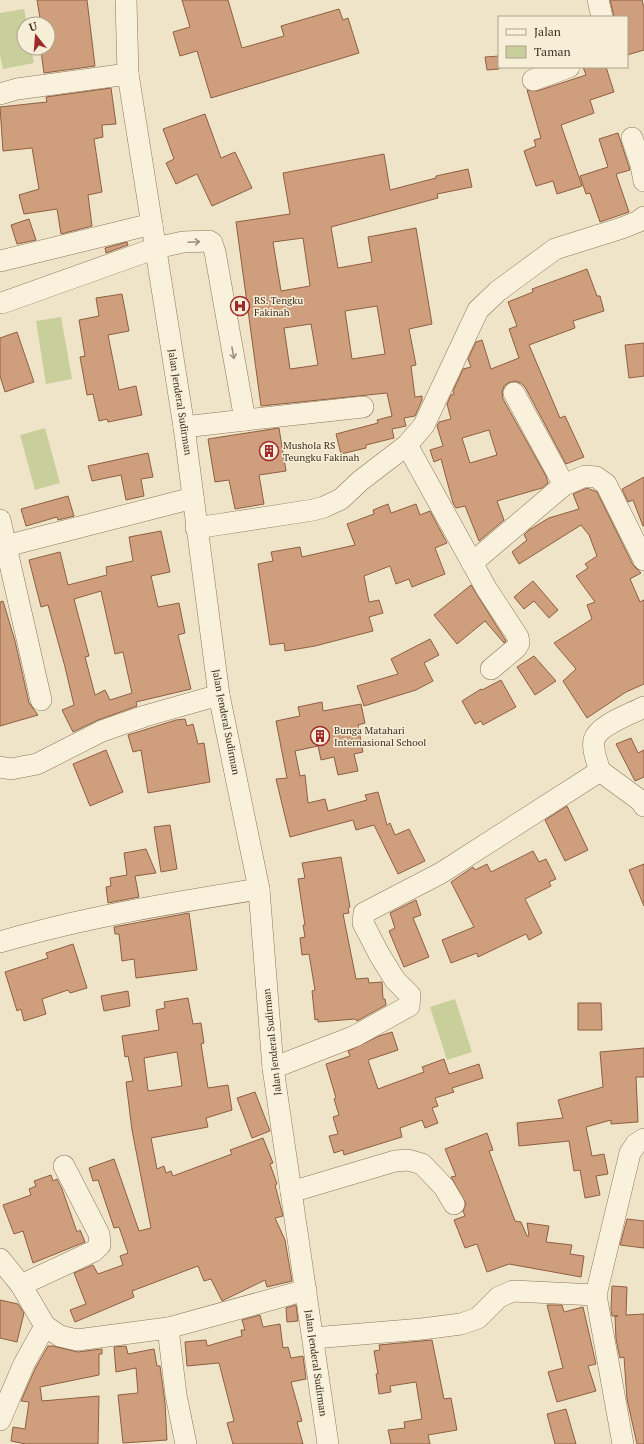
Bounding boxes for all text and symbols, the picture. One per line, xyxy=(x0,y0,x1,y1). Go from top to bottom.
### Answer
north arrow xyxy=(16,16,56,56)
legend xyxy=(498,16,628,68)
text: U xyxy=(27,19,39,34)
text: Jalan xyxy=(534,24,561,39)
text: Taman xyxy=(534,44,571,59)
one-way arrow xyxy=(187,238,200,245)
place label: RS. Tengku Fakinah xyxy=(254,294,303,319)
hospital icon: RS. Tengku Fakinah xyxy=(229,295,251,317)
one-way arrow xyxy=(229,346,237,359)
street label: Jalan Jenderal Sudirman xyxy=(165,348,195,456)
place label: Mushola RS Teungku Fakinah xyxy=(283,439,360,464)
building icon: Mushola RS Teungku Fakinah xyxy=(258,440,280,462)
street label: Jalan Jenderal Sudirman xyxy=(209,668,243,776)
place label: Bunga Matahari Internasional School xyxy=(334,724,426,749)
building icon: Bunga Matahari Internasional School xyxy=(309,725,331,747)
street label: Jalan Jenderal Sudirman xyxy=(260,988,284,1096)
street label: Jalan Jenderal Sudirman xyxy=(302,1309,330,1417)

